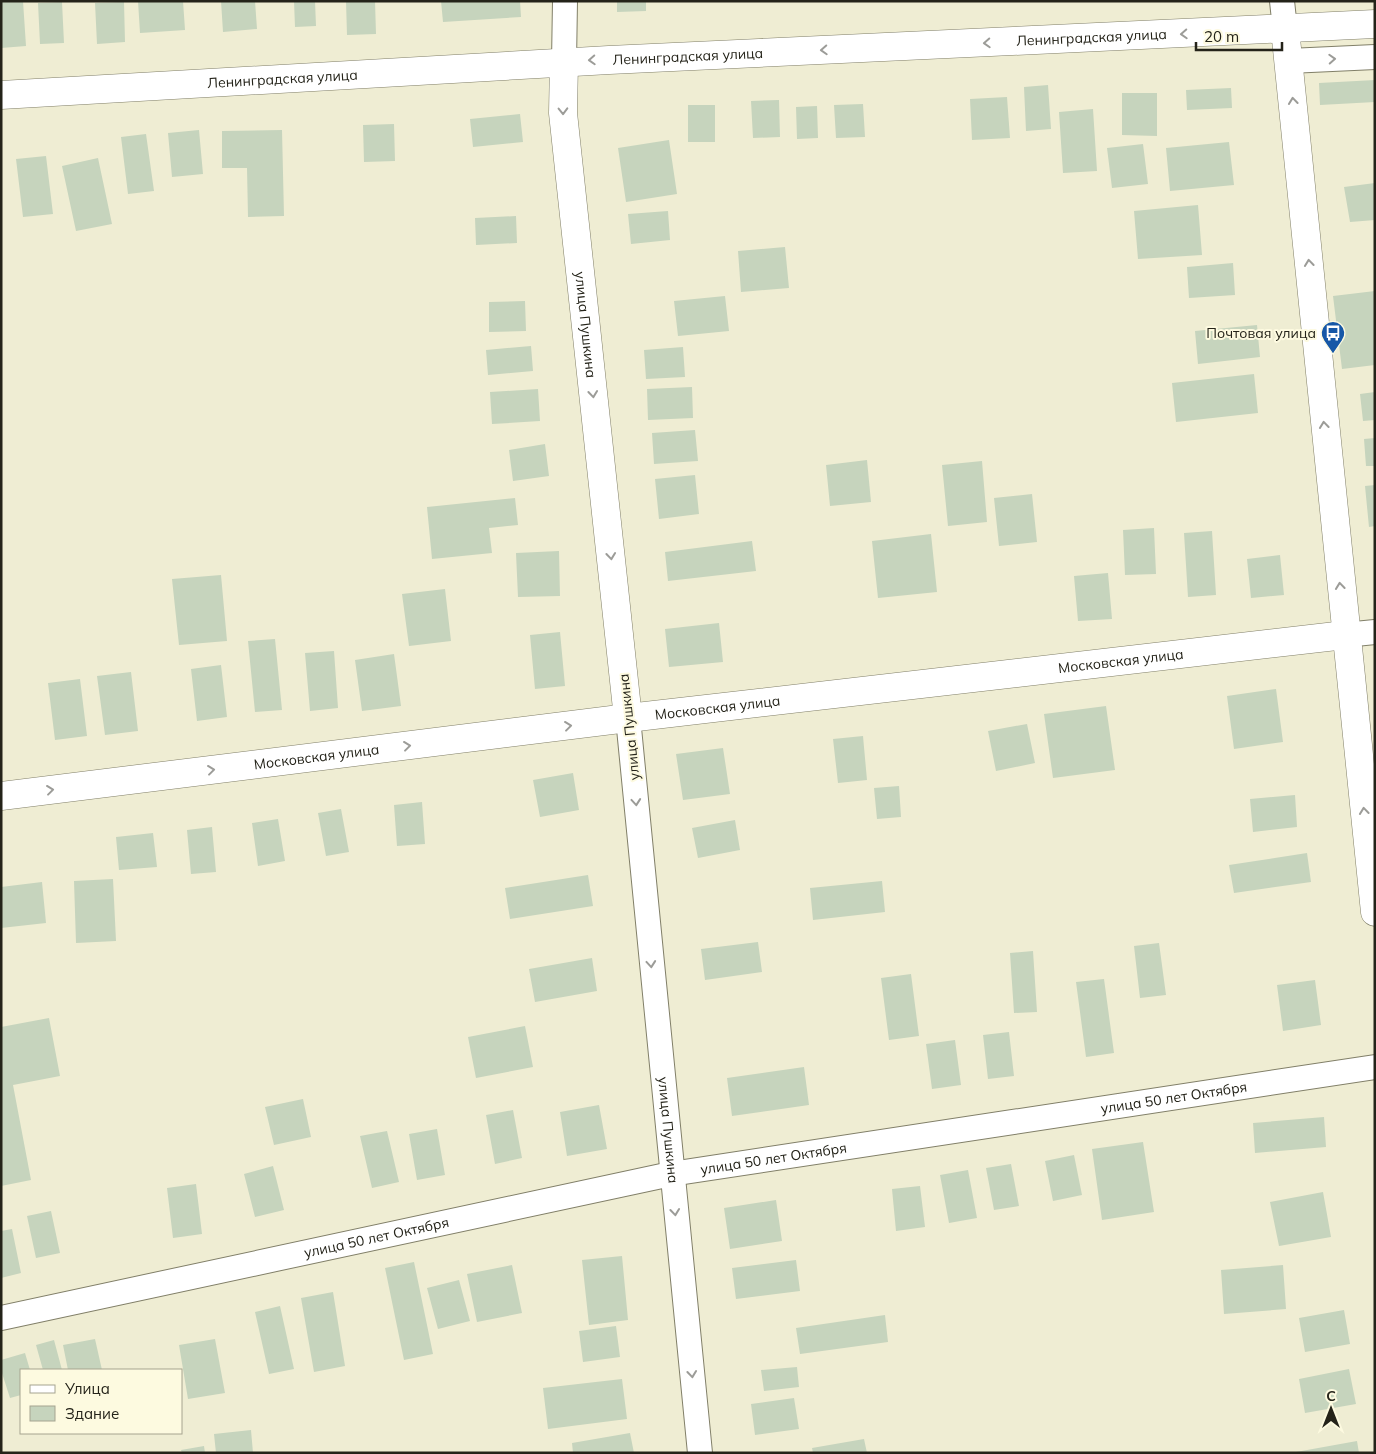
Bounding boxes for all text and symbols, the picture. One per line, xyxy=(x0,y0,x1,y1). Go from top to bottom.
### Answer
scale bar xyxy=(1196,20,1282,52)
street label: Ленинградская улица xyxy=(1016,25,1167,50)
text: 20 m xyxy=(1204,27,1239,46)
one-way arrow xyxy=(1180,29,1188,39)
one-way arrow xyxy=(982,37,990,48)
street label: Ленинградская улица xyxy=(612,44,764,69)
one-way arrow xyxy=(820,45,828,55)
one-way arrow xyxy=(1328,53,1336,64)
one-way arrow xyxy=(588,55,596,66)
street label: Ленинградская улица xyxy=(207,65,358,92)
one-way arrow xyxy=(1287,97,1298,105)
one-way arrow xyxy=(558,107,569,115)
one-way arrow xyxy=(1303,259,1314,267)
street label: улица Пушкина xyxy=(571,271,600,379)
bus stop icon: Почтовая улица xyxy=(1320,320,1346,354)
place label: Почтовая улица xyxy=(1206,324,1316,342)
one-way arrow xyxy=(587,390,598,398)
one-way arrow xyxy=(1319,420,1330,428)
one-way arrow xyxy=(605,552,616,560)
one-way arrow xyxy=(1335,582,1346,590)
street label: Московская улица xyxy=(1057,645,1185,677)
street label: улица Пушкина xyxy=(614,673,644,781)
street label: Московская улица xyxy=(654,691,781,724)
one-way arrow xyxy=(565,721,573,732)
street label: Московская улица xyxy=(253,740,380,773)
one-way arrow xyxy=(403,741,411,752)
one-way arrow xyxy=(207,765,215,776)
one-way arrow xyxy=(46,785,54,796)
one-way arrow xyxy=(630,798,641,806)
one-way arrow xyxy=(1359,807,1370,815)
one-way arrow xyxy=(646,960,657,968)
street label: улица Пушкина xyxy=(654,1076,683,1184)
street label: улица 50 лет Октября xyxy=(1100,1078,1248,1118)
street label: улица 50 лет Октября xyxy=(699,1138,848,1178)
one-way arrow xyxy=(670,1209,681,1217)
street label: улица 50 лет Октября xyxy=(302,1213,451,1262)
legend xyxy=(20,1369,182,1434)
one-way arrow xyxy=(686,1370,697,1378)
text: Улица xyxy=(64,1379,110,1398)
north arrow xyxy=(1306,1384,1356,1434)
text: С xyxy=(1326,1387,1336,1405)
text: Здание xyxy=(65,1404,119,1423)

